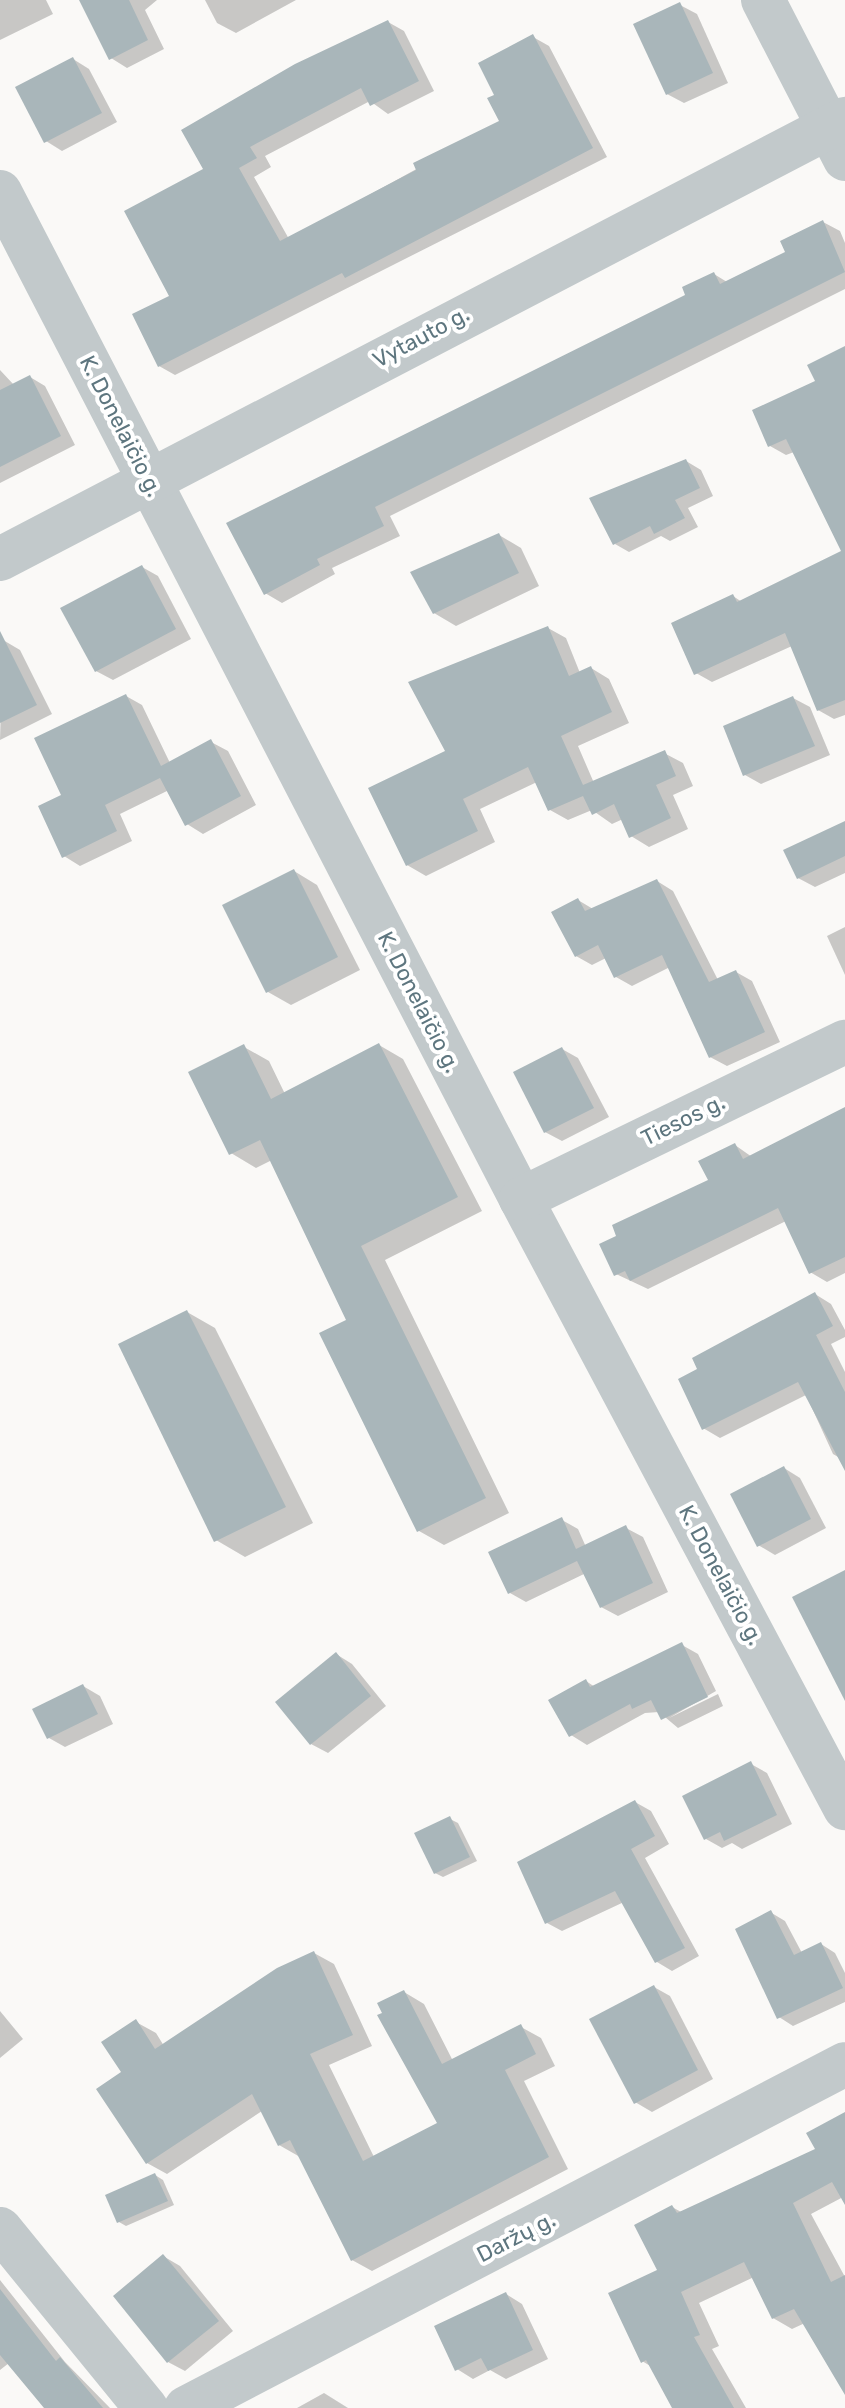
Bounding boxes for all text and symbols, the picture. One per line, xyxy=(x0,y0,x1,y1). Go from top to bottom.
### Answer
street label: Vytauto g. xyxy=(368,301,474,373)
street label: K. Donelaičio g. xyxy=(74,351,168,501)
street label: K. Donelaičio g. xyxy=(372,927,466,1077)
street label: Tiesos g. xyxy=(637,1089,729,1151)
street label: K. Donelaičio g. xyxy=(673,1501,769,1649)
street label: Daržų g. xyxy=(473,2206,559,2268)

